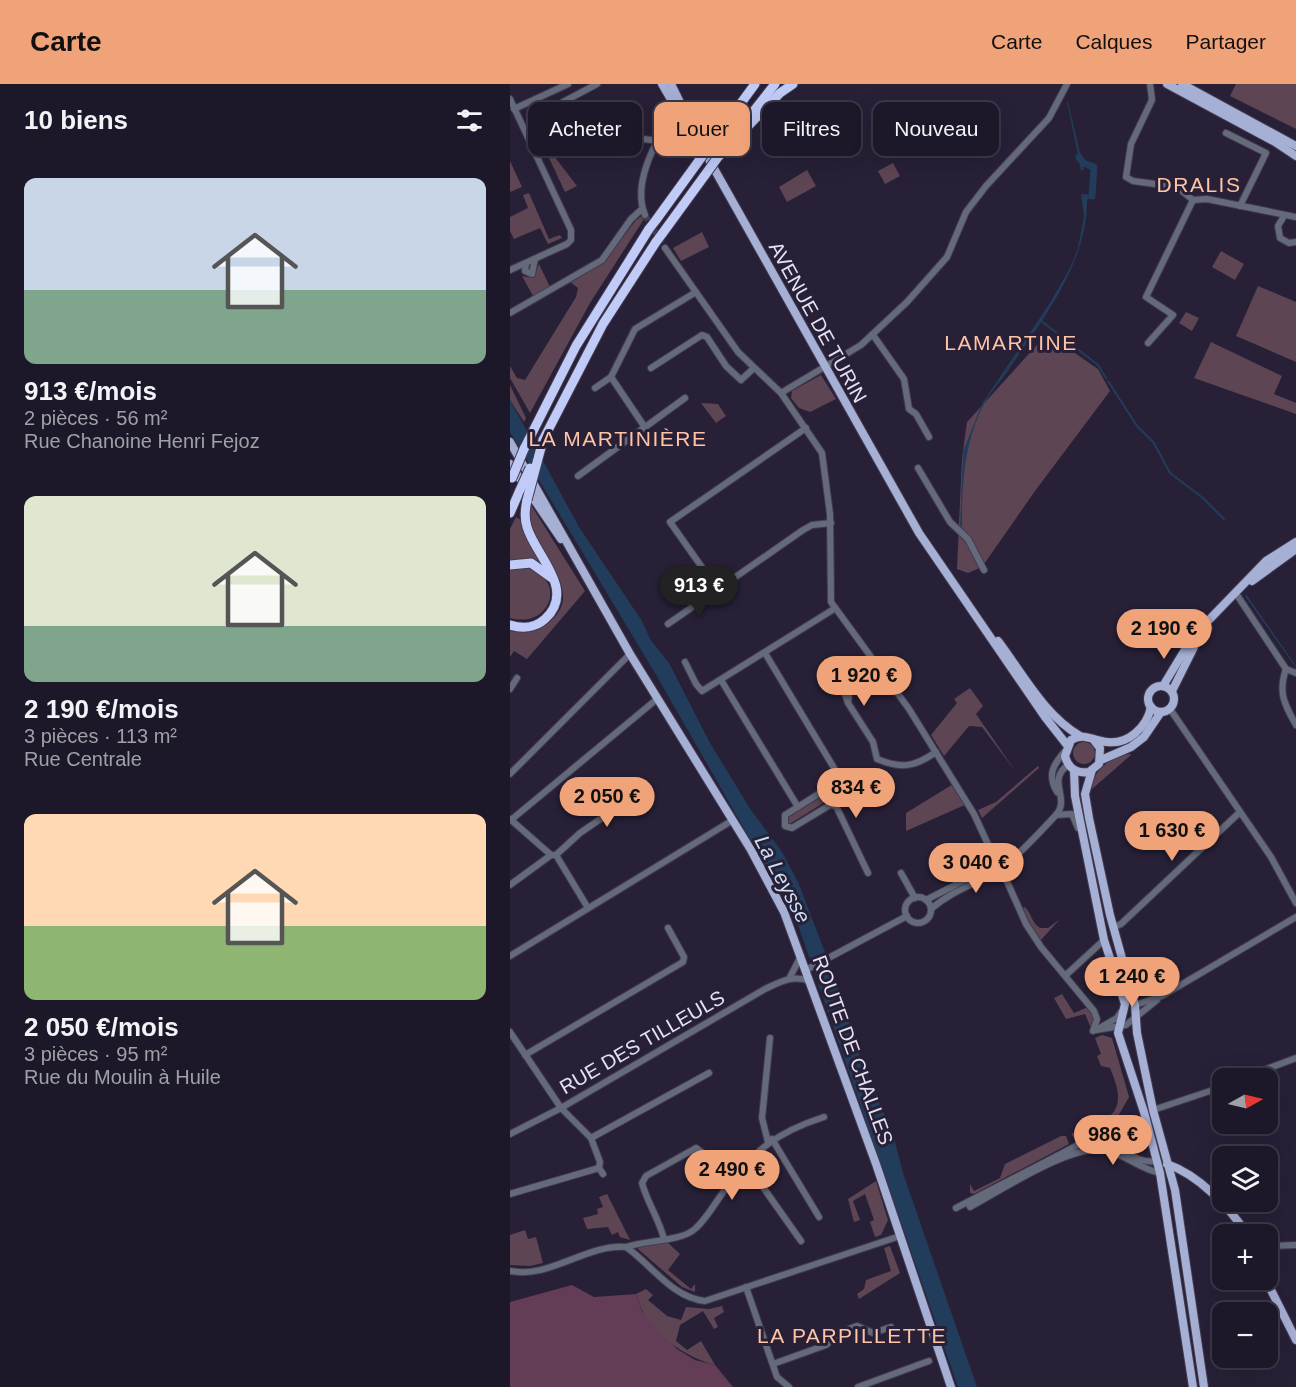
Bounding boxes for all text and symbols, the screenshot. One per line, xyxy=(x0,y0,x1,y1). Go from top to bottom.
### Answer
text: Carte xyxy=(30,26,102,57)
text: Carte xyxy=(991,30,1042,53)
text: Calques xyxy=(1075,30,1152,53)
text: Partager xyxy=(1185,30,1266,53)
chip: Acheter xyxy=(528,102,642,156)
chip: Louer xyxy=(654,102,750,156)
chip: Filtres xyxy=(762,102,861,156)
chip: Nouveau xyxy=(873,102,999,156)
icon: filters xyxy=(453,104,486,137)
text: 10 biens xyxy=(24,105,128,135)
district label: DRALIS xyxy=(1157,173,1241,196)
icon: home xyxy=(201,217,309,325)
street label: AVENUE DE TURIN xyxy=(765,238,871,406)
district label: LAMARTINE xyxy=(944,331,1078,354)
text: 913 €/mois xyxy=(24,376,157,406)
text: 2 pièces · 56 m² xyxy=(24,407,167,429)
district label: LA MARTINIÈRE xyxy=(529,427,708,450)
text: Rue Chanoine Henri Fejoz xyxy=(24,430,260,452)
icon: home xyxy=(201,535,309,643)
pin: 913 € xyxy=(657,566,741,617)
text: 913 € xyxy=(674,574,724,596)
pin: 2 190 € xyxy=(1109,609,1219,660)
text: 2 190 € xyxy=(1131,617,1197,639)
pin: 1 920 € xyxy=(809,656,919,707)
text: 1 920 € xyxy=(831,664,897,686)
text: 2 190 €/mois xyxy=(24,694,179,724)
text: 3 pièces · 113 m² xyxy=(24,725,177,747)
text: Rue Centrale xyxy=(24,748,142,770)
pin: 834 € xyxy=(814,768,898,819)
text: 834 € xyxy=(831,776,881,798)
pin: 2 050 € xyxy=(552,777,662,828)
text: 2 050 € xyxy=(574,785,640,807)
pin: 1 630 € xyxy=(1117,811,1227,862)
text: 1 630 € xyxy=(1139,819,1205,841)
water label: La Leysse xyxy=(750,831,816,927)
pin: 3 040 € xyxy=(921,843,1031,894)
text: 3 040 € xyxy=(943,851,1009,873)
icon: home xyxy=(201,853,309,961)
street label: ROUTE DE CHALLES xyxy=(808,952,898,1148)
pin: 1 240 € xyxy=(1077,957,1187,1008)
text: 1 240 € xyxy=(1099,965,1165,987)
street label: RUE DES TILLEULS xyxy=(556,986,728,1098)
text: 2 050 €/mois xyxy=(24,1012,179,1042)
text: 3 pièces · 95 m² xyxy=(24,1043,167,1065)
text: Rue du Moulin à Huile xyxy=(24,1066,221,1088)
north arrow xyxy=(1212,1068,1278,1134)
map controls xyxy=(1212,1068,1278,1368)
pin: 986 € xyxy=(1071,1115,1155,1166)
text: 986 € xyxy=(1088,1123,1138,1145)
button: layers xyxy=(1212,1146,1278,1212)
pin: 2 490 € xyxy=(677,1150,787,1201)
text: 2 490 € xyxy=(699,1158,765,1180)
button: + xyxy=(1212,1224,1278,1290)
button: − xyxy=(1212,1302,1278,1368)
district label: LA PARPILLETTE xyxy=(757,1324,947,1347)

